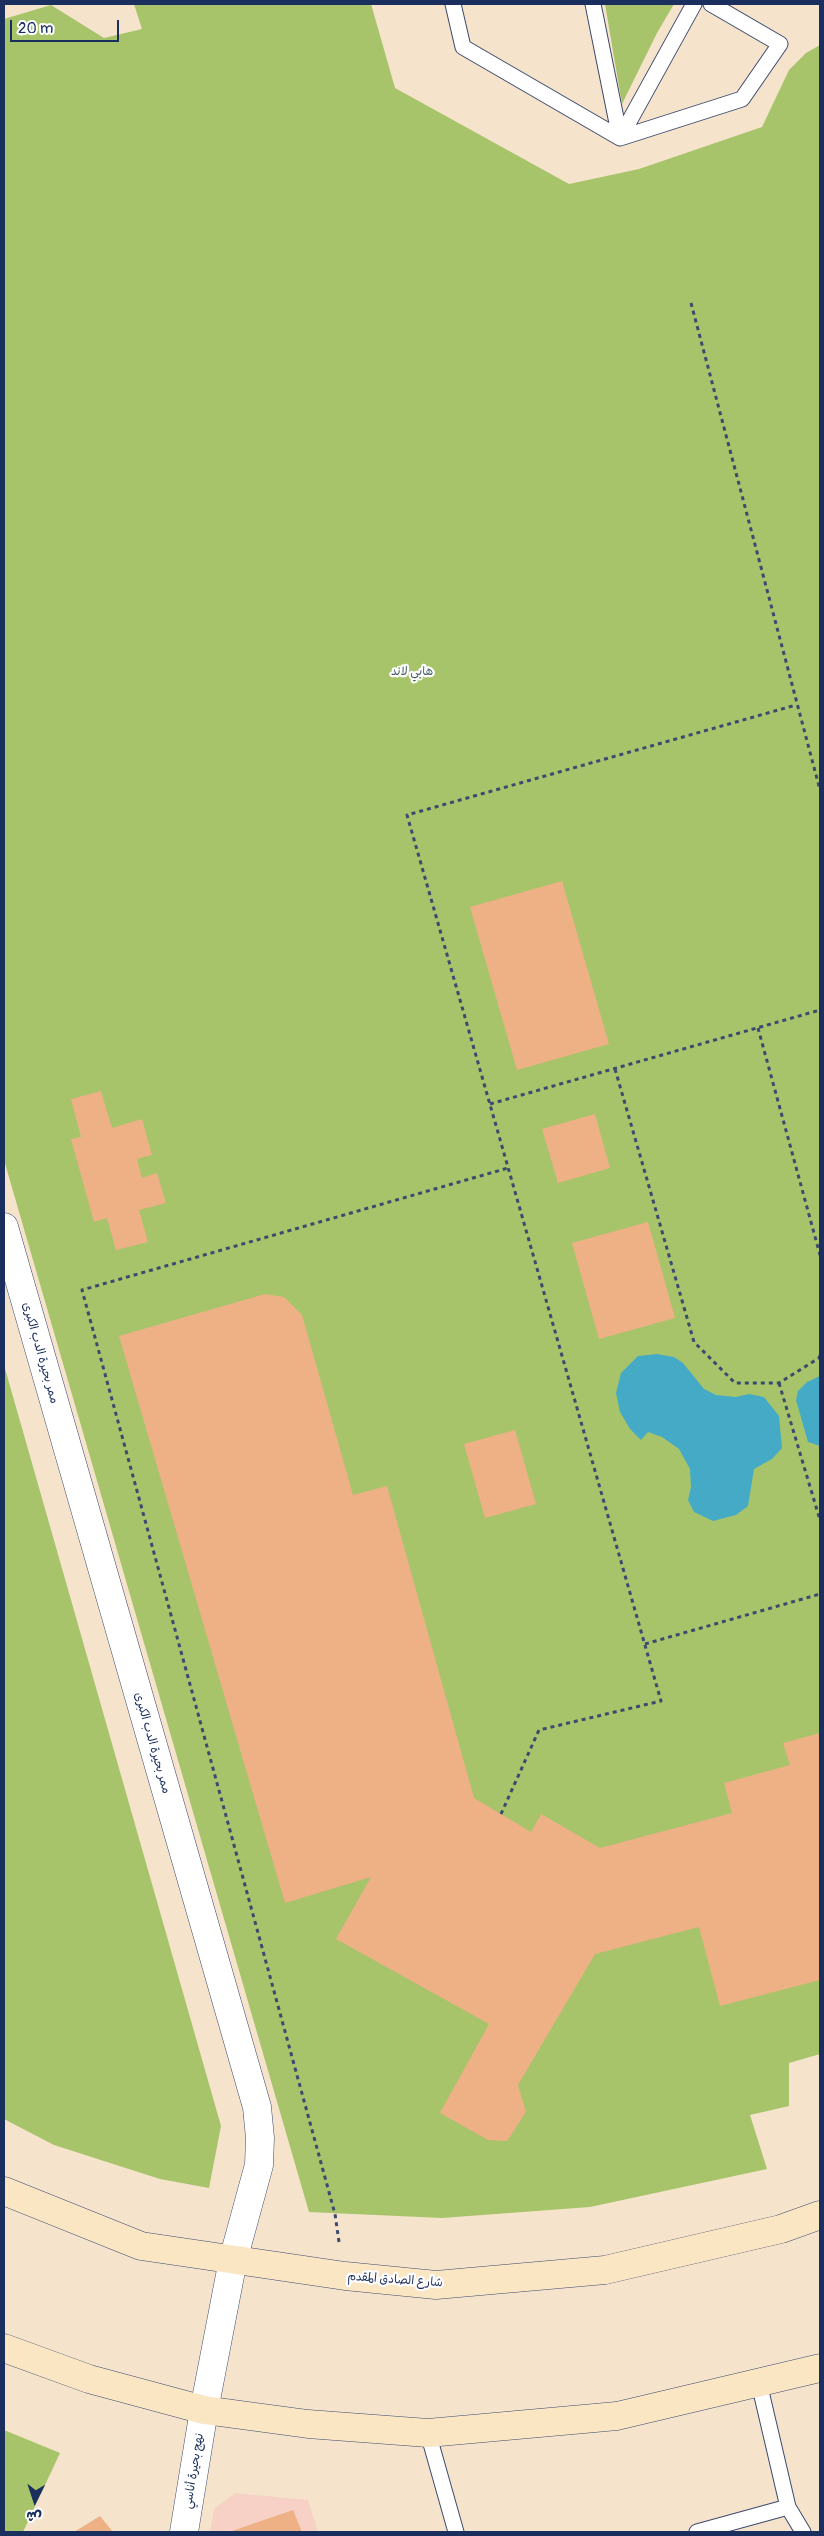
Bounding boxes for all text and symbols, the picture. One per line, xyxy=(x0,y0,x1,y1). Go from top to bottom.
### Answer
scale bar xyxy=(12,10,121,42)
text: 20 m xyxy=(18,19,53,38)
park label: هابي لاند xyxy=(391,665,433,679)
street label: ممر بحيرة الدب الكبرى xyxy=(19,1301,61,1405)
street label: ممر بحيرة الدب الكبرى xyxy=(131,1691,173,1795)
street label: شارع الصادق المقدم xyxy=(347,2269,443,2291)
street label: نهج بحيرة أناسي xyxy=(181,2432,207,2510)
north arrow xyxy=(10,2476,60,2526)
text: ش xyxy=(26,2507,42,2525)

